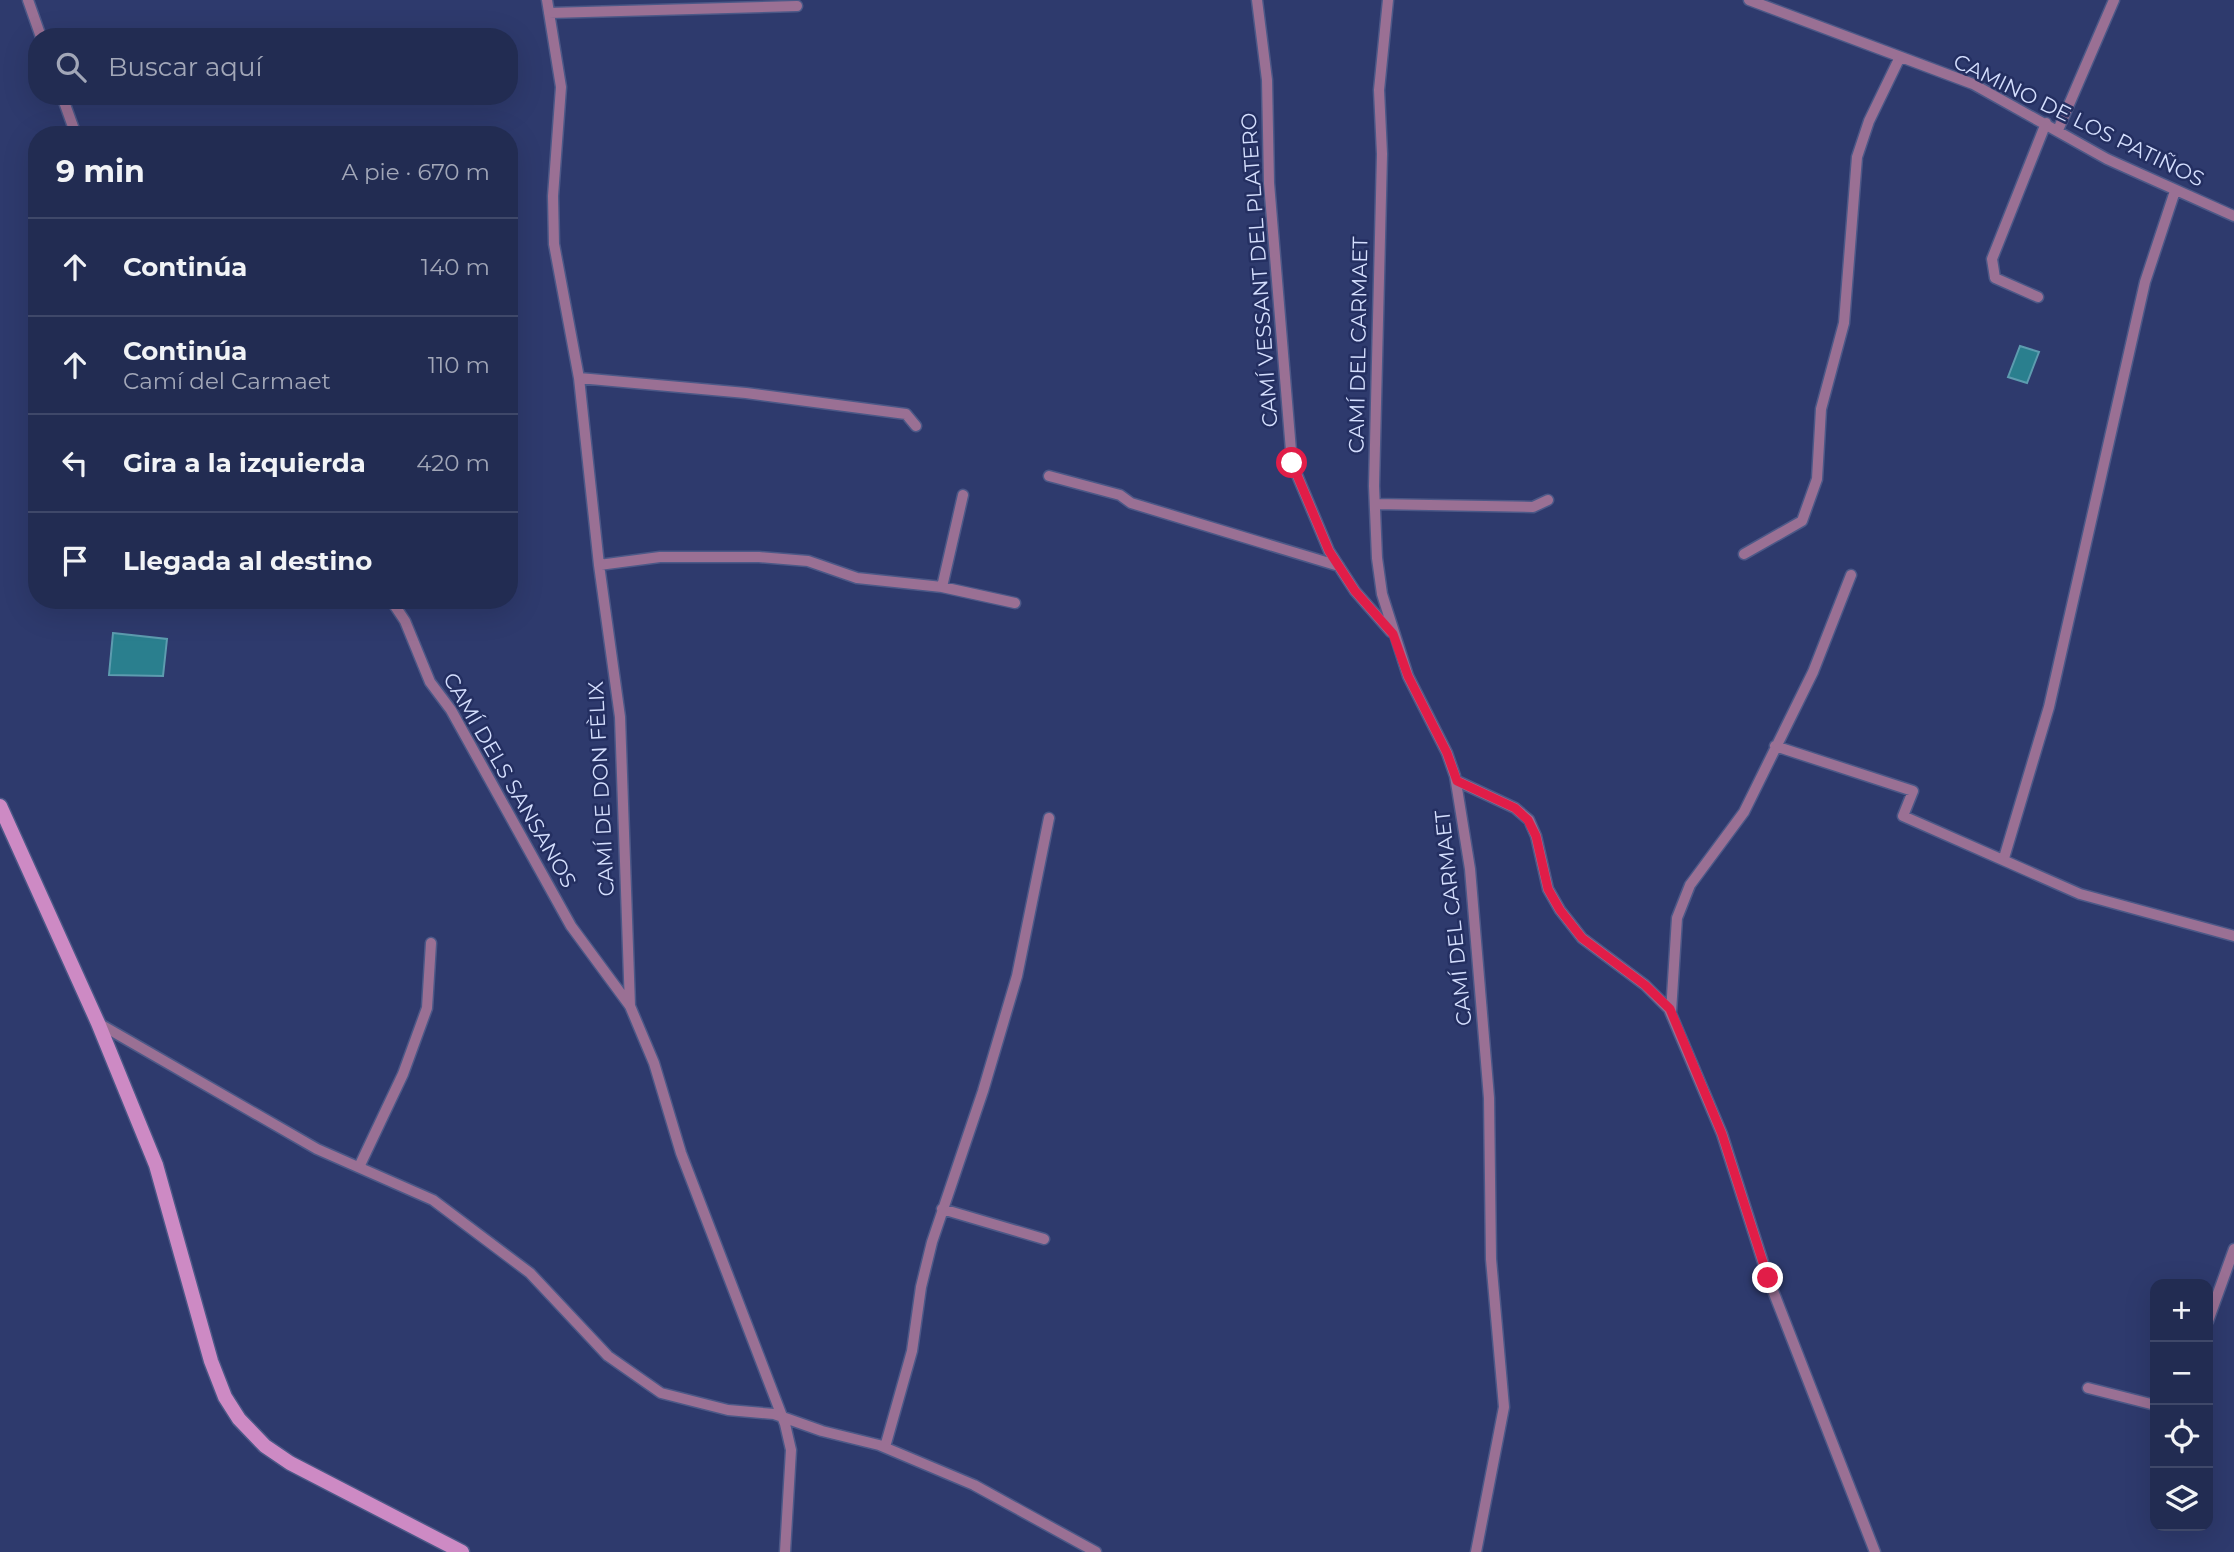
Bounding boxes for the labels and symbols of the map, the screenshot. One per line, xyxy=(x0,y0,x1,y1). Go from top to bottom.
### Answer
street label: CAMINO DE LOS PATIÑOS xyxy=(1950,48,2208,192)
street label: CAMÍ VESSANT DEL PLATERO xyxy=(1236,112,1282,428)
street label: CAMÍ DEL CARMAET xyxy=(1344,236,1372,454)
route start xyxy=(1276,447,1307,478)
street label: CAMÍ DELS SANSANOS xyxy=(438,668,582,892)
street label: CAMÍ DE DON FÈLIX xyxy=(583,681,619,897)
street label: CAMÍ DEL CARMAET xyxy=(1429,809,1477,1027)
route end xyxy=(1752,1262,1783,1293)

